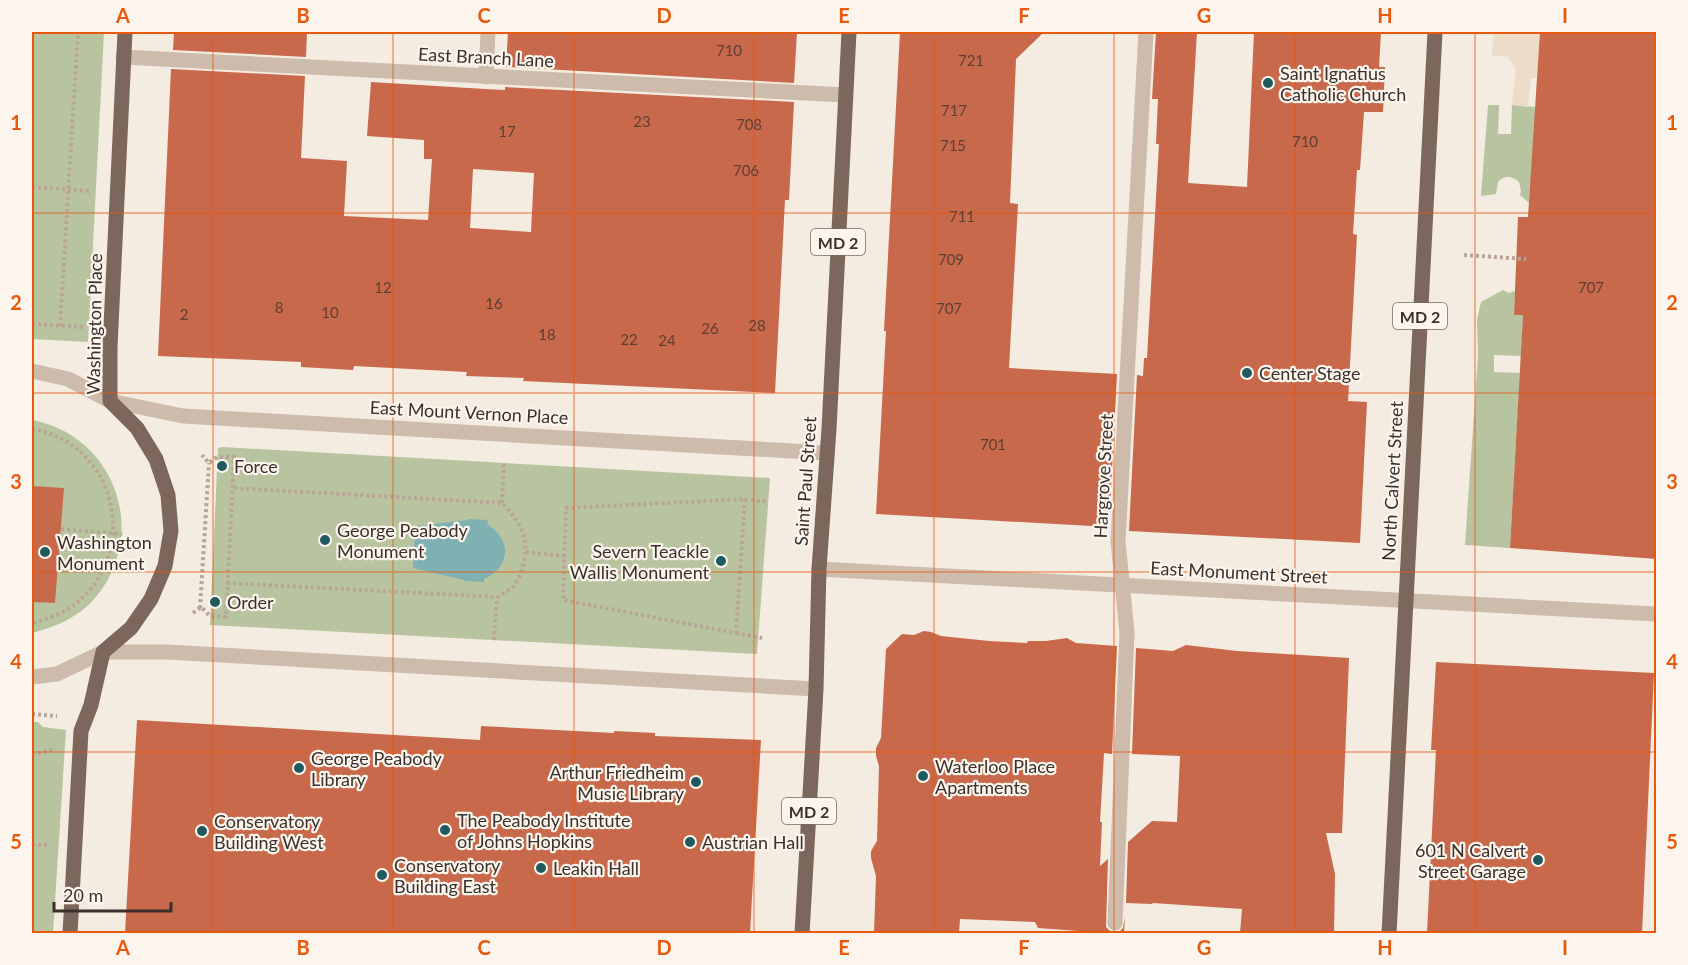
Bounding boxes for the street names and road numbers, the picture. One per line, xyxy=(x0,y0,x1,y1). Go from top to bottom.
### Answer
street label: East Branch Lane xyxy=(418,42,554,72)
road number: MD 2 xyxy=(811,229,865,255)
street label: Washington Place xyxy=(82,253,106,395)
road number: MD 2 xyxy=(1393,303,1447,329)
street label: East Mount Vernon Place xyxy=(369,396,569,428)
street label: North Calvert Street xyxy=(1377,400,1407,562)
street label: Hargrove Street xyxy=(1089,413,1117,539)
street label: Saint Paul Street xyxy=(790,415,821,546)
street label: East Monument Street xyxy=(1150,556,1329,588)
road number: MD 2 xyxy=(782,798,836,824)

